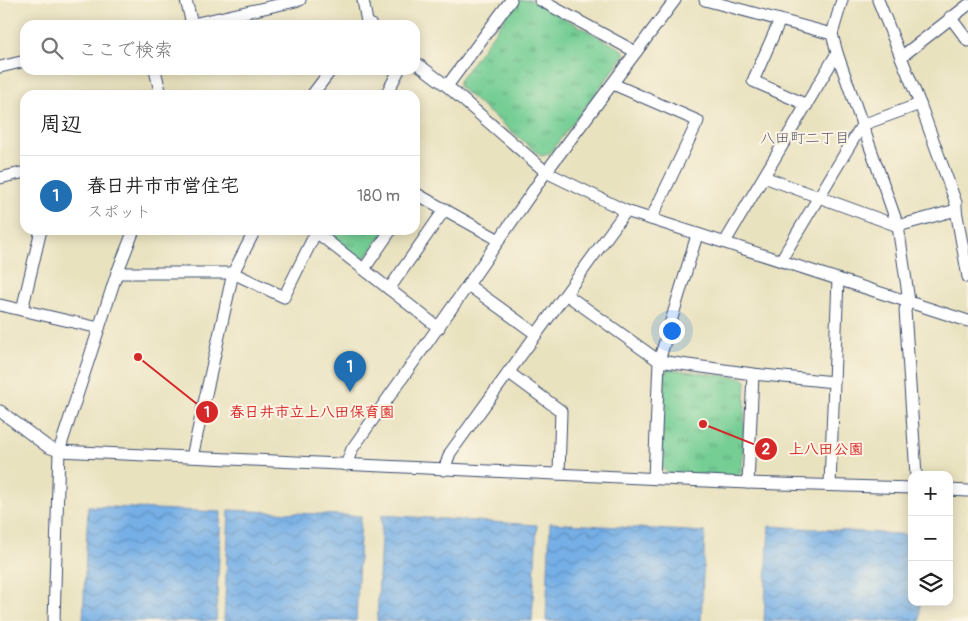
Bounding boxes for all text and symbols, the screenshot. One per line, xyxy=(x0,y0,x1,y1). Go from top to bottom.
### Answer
search box xyxy=(20,20,420,75)
icon: search xyxy=(38,34,66,62)
text: ここで検索 xyxy=(78,38,173,62)
text: 周辺 xyxy=(40,111,82,138)
district label: 八田町二丁目 xyxy=(760,129,850,148)
text: 春日井市市営住宅 xyxy=(87,174,239,198)
text: 1 xyxy=(53,186,59,206)
text: 180 m xyxy=(357,186,400,206)
text: スポット xyxy=(87,202,151,222)
your location xyxy=(659,318,685,344)
pin: 1 xyxy=(334,351,366,392)
callout: 春日井市立上八田保育園 xyxy=(194,397,404,427)
text: 1 xyxy=(204,403,210,422)
text: 春日井市立上八田保育園 xyxy=(229,403,395,422)
callout: 上八田公園 xyxy=(754,434,874,464)
text: 2 xyxy=(762,440,770,459)
text: 上八田公園 xyxy=(788,440,864,459)
map controls xyxy=(908,471,953,606)
button: + xyxy=(908,471,953,516)
button: − xyxy=(908,516,953,561)
button: layers xyxy=(908,561,953,606)

